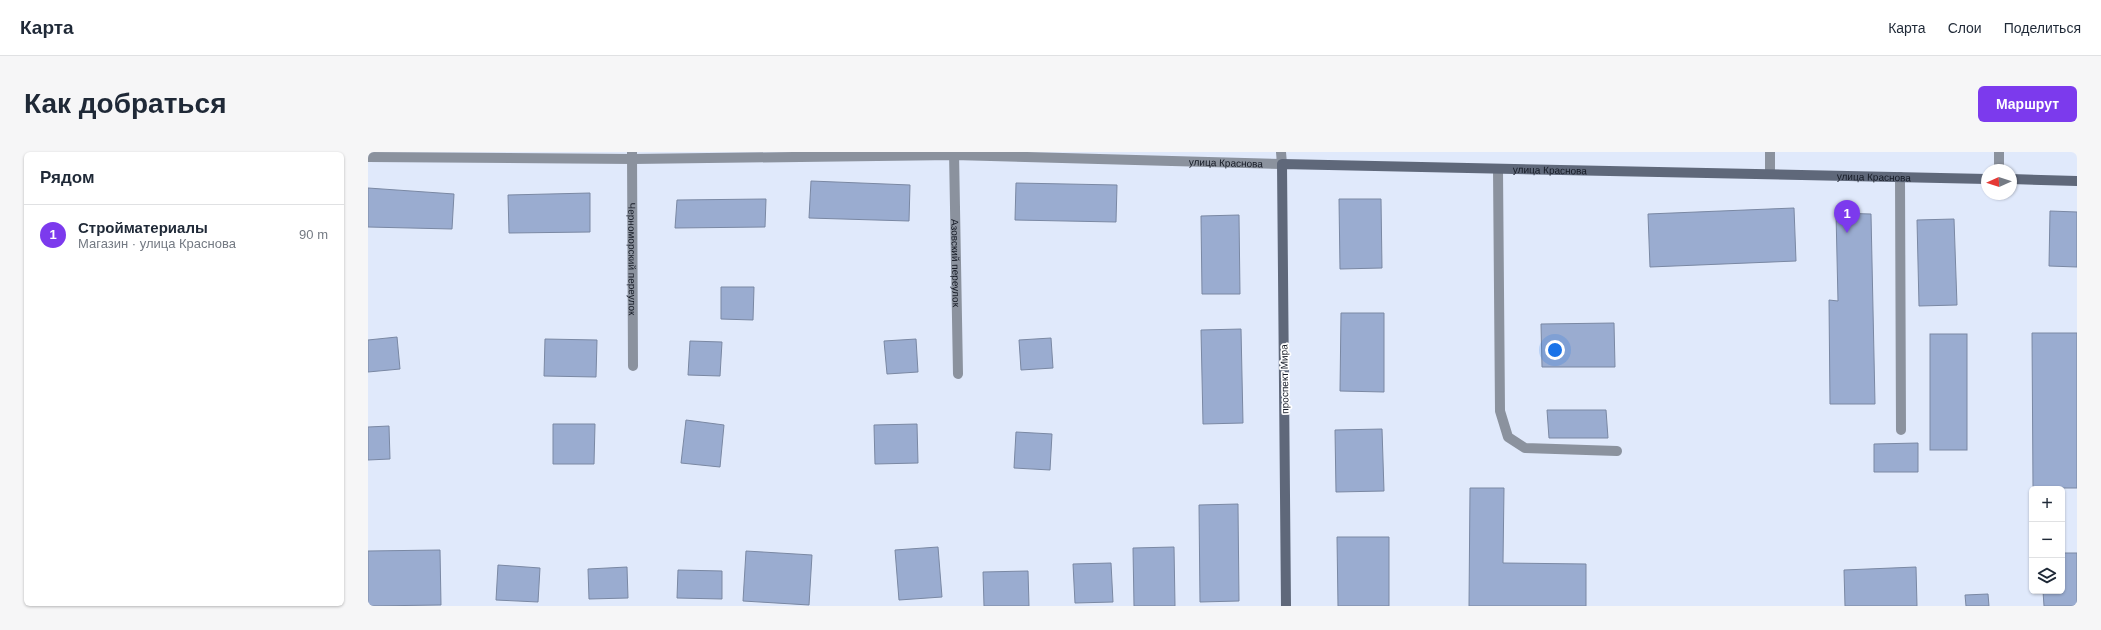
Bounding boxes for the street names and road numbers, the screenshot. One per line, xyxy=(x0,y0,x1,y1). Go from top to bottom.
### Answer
street label: улица Краснова xyxy=(1189,156,1263,169)
street label: улица Краснова xyxy=(1513,164,1588,176)
street label: улица Краснова xyxy=(1837,171,1911,183)
street label: Черноморский переулок xyxy=(626,203,638,316)
street label: Азовский переулок xyxy=(949,219,962,308)
street label: проспект Мира xyxy=(1278,344,1291,414)

